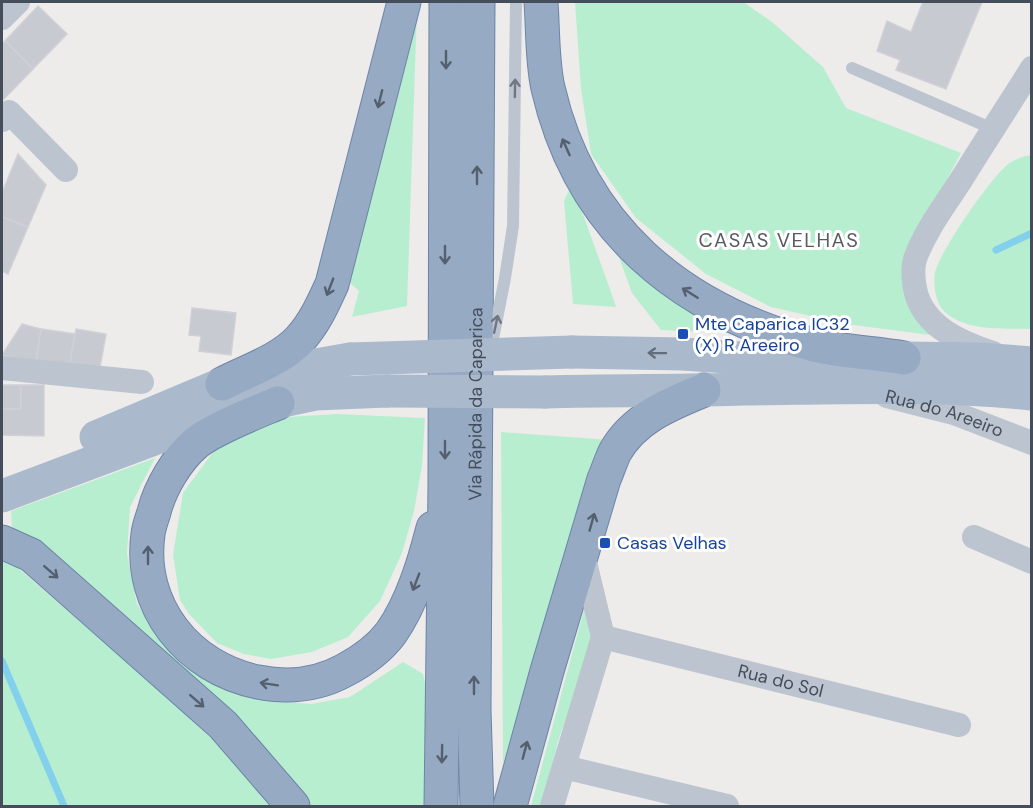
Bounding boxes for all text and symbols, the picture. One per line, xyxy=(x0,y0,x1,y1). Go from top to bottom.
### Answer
one-way arrow xyxy=(440,49,452,69)
one-way arrow xyxy=(509,79,521,99)
one-way arrow xyxy=(373,89,385,108)
one-way arrow xyxy=(560,138,571,156)
one-way arrow xyxy=(471,165,483,185)
district label: CASAS VELHAS xyxy=(699,227,859,253)
one-way arrow xyxy=(439,244,451,264)
one-way arrow xyxy=(324,278,335,296)
one-way arrow xyxy=(682,287,699,299)
street label: Via Rápida da Caparica xyxy=(463,307,488,501)
place label: Mte Caparica IC32 (X) R Areeiro xyxy=(695,312,850,357)
one-way arrow xyxy=(491,315,502,334)
marker: Mte Caparica IC32 (X) R Areeiro xyxy=(676,327,690,341)
one-way arrow xyxy=(648,348,668,359)
street label: Rua do Areeiro xyxy=(883,384,1007,443)
one-way arrow xyxy=(439,439,451,459)
one-way arrow xyxy=(587,513,598,532)
place label: Casas Velhas xyxy=(617,531,727,555)
marker: Casas Velhas xyxy=(598,536,612,550)
one-way arrow xyxy=(142,545,153,565)
one-way arrow xyxy=(43,565,58,579)
one-way arrow xyxy=(410,572,421,591)
street label: Rua do Sol xyxy=(735,659,826,703)
one-way arrow xyxy=(468,676,480,696)
one-way arrow xyxy=(260,678,280,689)
one-way arrow xyxy=(189,694,204,708)
one-way arrow xyxy=(520,741,532,760)
one-way arrow xyxy=(436,744,448,764)

